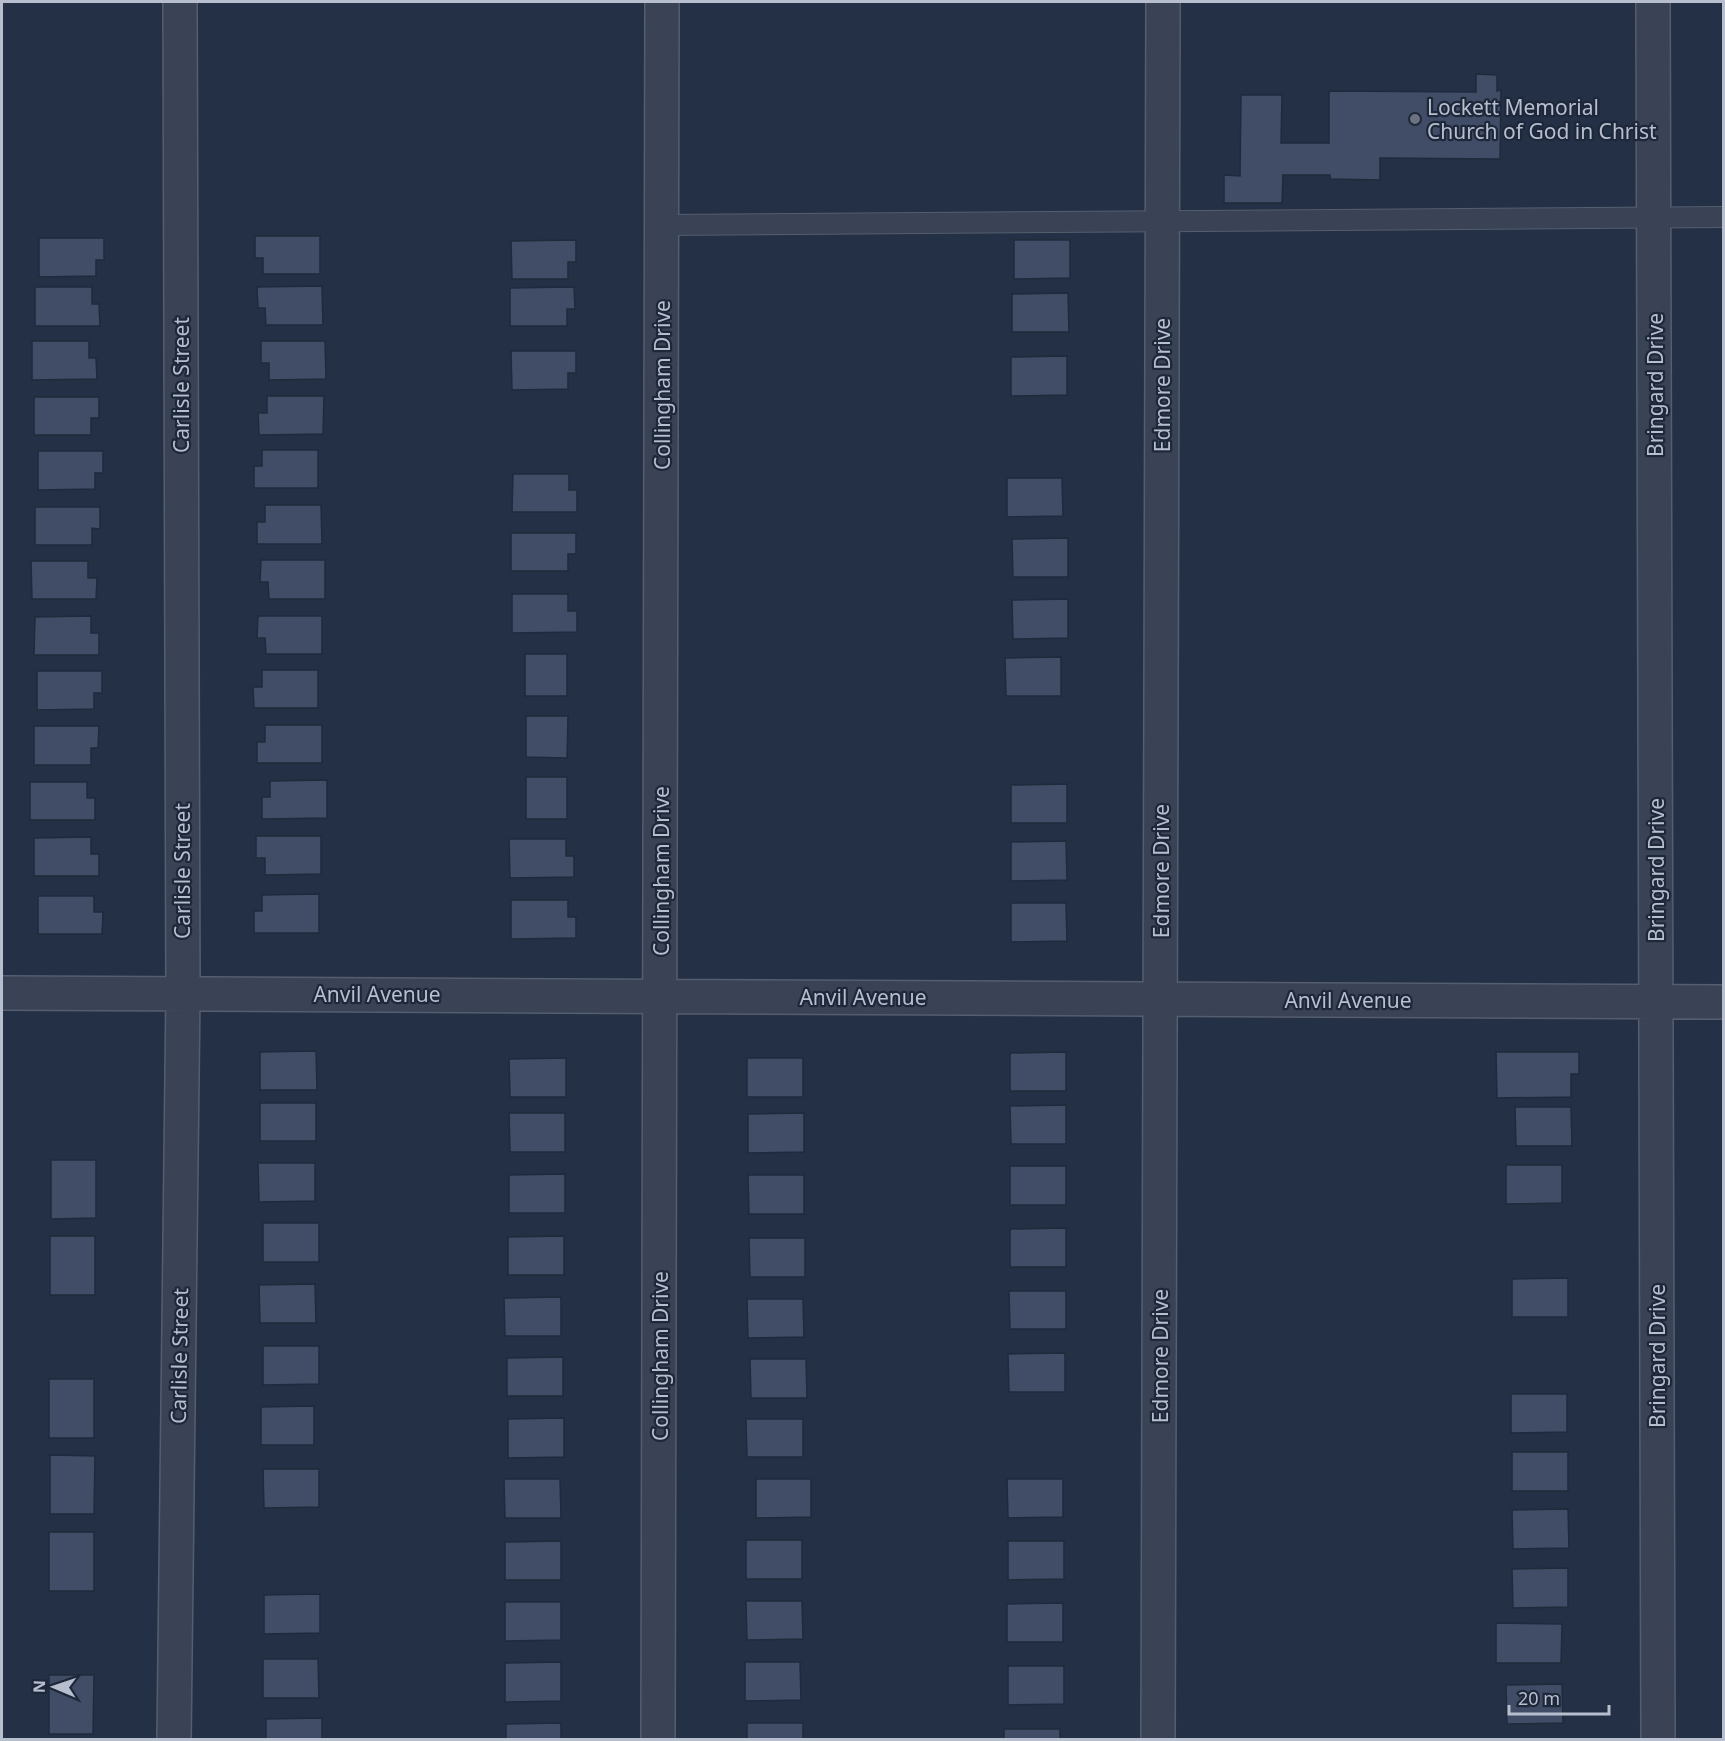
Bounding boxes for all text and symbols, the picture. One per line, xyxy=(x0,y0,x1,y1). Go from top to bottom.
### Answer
place label: Lockett Memorial Church of God in Christ xyxy=(1427,93,1657,145)
marker: Lockett Memorial Church of God in Christ xyxy=(1408,112,1422,126)
street label: Collingham Drive xyxy=(648,300,676,470)
street label: Bringard Drive xyxy=(1641,313,1669,457)
street label: Carlisle Street xyxy=(167,317,195,453)
street label: Edmore Drive xyxy=(1148,318,1176,452)
street label: Collingham Drive xyxy=(647,786,675,956)
street label: Bringard Drive xyxy=(1642,798,1670,942)
street label: Carlisle Street xyxy=(168,803,196,939)
street label: Edmore Drive xyxy=(1147,804,1175,938)
street label: Anvil Avenue xyxy=(313,980,441,1008)
street label: Anvil Avenue xyxy=(799,983,927,1011)
street label: Anvil Avenue xyxy=(1284,986,1412,1014)
street label: Collingham Drive xyxy=(646,1271,674,1441)
street label: Bringard Drive xyxy=(1643,1284,1671,1428)
street label: Carlisle Street xyxy=(164,1287,194,1424)
street label: Edmore Drive xyxy=(1146,1289,1174,1423)
north arrow xyxy=(24,1657,84,1717)
scale bar xyxy=(1509,1678,1610,1716)
text: N xyxy=(28,1680,50,1693)
text: 20 m xyxy=(1518,1686,1560,1710)

